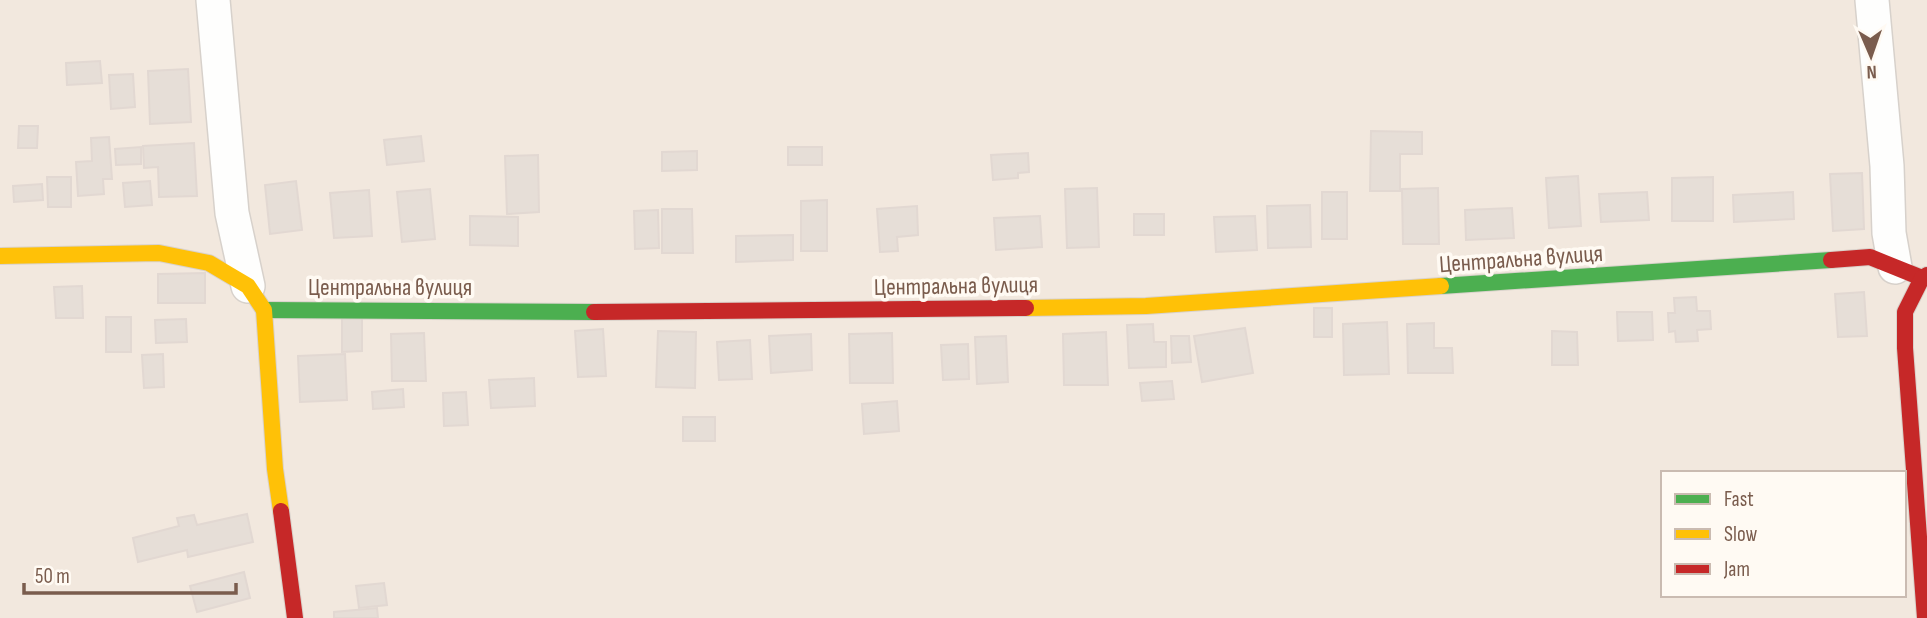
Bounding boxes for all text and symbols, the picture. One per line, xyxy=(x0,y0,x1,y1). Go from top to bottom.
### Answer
north arrow xyxy=(1836,21,1906,91)
text: N xyxy=(1866,60,1877,83)
street label: Центральна вулиця xyxy=(1438,239,1604,279)
street label: Центральна вулиця xyxy=(874,270,1038,302)
street label: Центральна вулиця xyxy=(308,273,472,302)
legend xyxy=(1661,471,1906,597)
text: Fast xyxy=(1724,487,1754,512)
text: Slow xyxy=(1724,522,1758,547)
scale bar xyxy=(24,552,236,596)
text: Jam xyxy=(1723,557,1750,582)
text: 50 m xyxy=(35,564,70,589)

